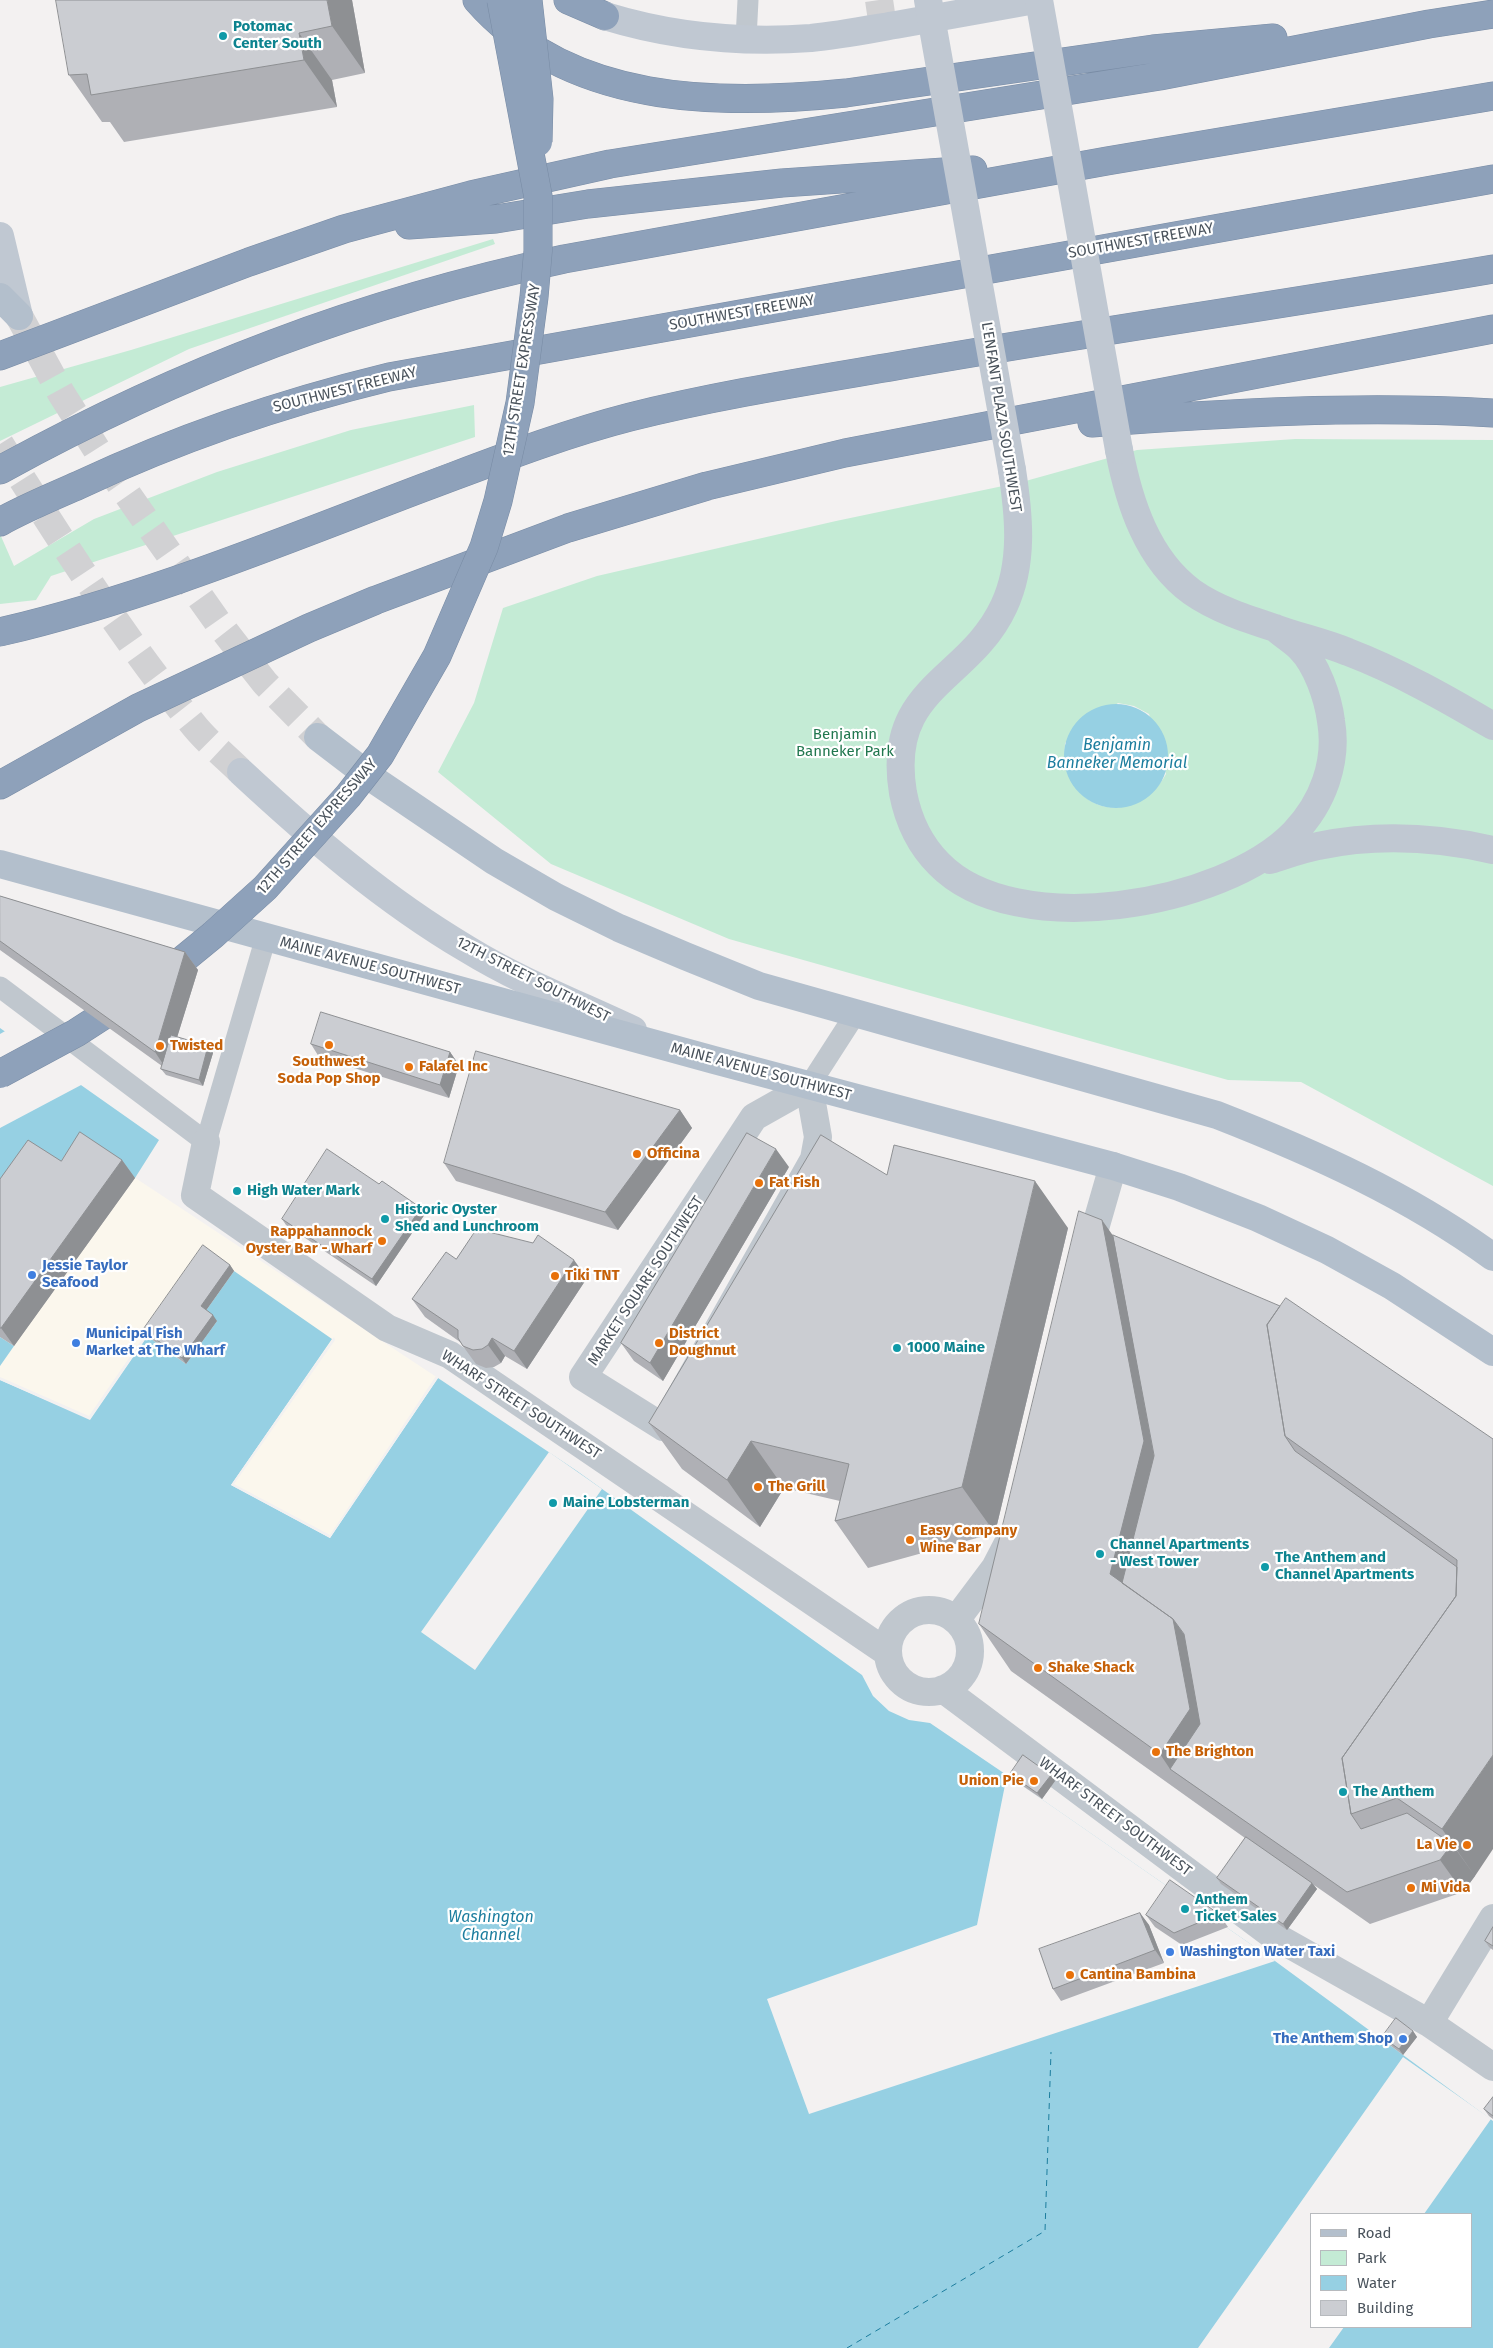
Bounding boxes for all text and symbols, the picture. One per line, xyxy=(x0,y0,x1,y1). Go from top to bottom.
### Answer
place label: Potomac Center South xyxy=(233,18,322,53)
marker: Potomac Center South xyxy=(217,30,229,42)
street label: SOUTHWEST FREEWAY xyxy=(1067,219,1215,263)
street label: 12TH STREET EXPRESSWAY xyxy=(499,283,545,457)
street label: SOUTHWEST FREEWAY xyxy=(668,291,816,335)
street label: L'ENFANT PLAZA SOUTHWEST xyxy=(977,321,1025,513)
street label: SOUTHWEST FREEWAY xyxy=(271,363,419,417)
park label: Benjamin Banneker Park xyxy=(796,726,894,761)
water label: Benjamin Banneker Memorial xyxy=(1047,736,1187,774)
street label: 12TH STREET EXPRESSWAY xyxy=(253,755,381,899)
street label: MAINE AVENUE SOUTHWEST xyxy=(278,933,462,999)
street label: 12TH STREET SOUTHWEST xyxy=(453,933,613,1027)
place label: Twisted xyxy=(170,1037,223,1055)
marker: Southwest Soda Pop Shop xyxy=(323,1039,335,1051)
street label: MAINE AVENUE SOUTHWEST xyxy=(669,1039,853,1105)
marker: Twisted xyxy=(154,1040,166,1052)
place label: Southwest Soda Pop Shop xyxy=(278,1053,380,1088)
place label: Falafel Inc xyxy=(419,1058,488,1076)
marker: Falafel Inc xyxy=(403,1061,415,1073)
place label: Officina xyxy=(647,1145,700,1163)
marker: Officina xyxy=(631,1148,643,1160)
place label: Fat Fish xyxy=(769,1174,820,1192)
marker: Fat Fish xyxy=(753,1177,765,1189)
place label: High Water Mark xyxy=(247,1182,360,1200)
marker: High Water Mark xyxy=(231,1185,243,1197)
street label: MARKET SQUARE SOUTHWEST xyxy=(584,1193,708,1369)
place label: Historic Oyster Shed and Lunchroom xyxy=(395,1201,539,1236)
marker: Historic Oyster Shed and Lunchroom xyxy=(379,1213,391,1225)
place label: Rappahannock Oyster Bar - Wharf xyxy=(246,1223,372,1258)
marker: Rappahannock Oyster Bar - Wharf xyxy=(376,1235,388,1247)
place label: Jessie Taylor Seafood xyxy=(42,1257,128,1292)
place label: Tiki TNT xyxy=(565,1267,620,1285)
marker: Jessie Taylor Seafood xyxy=(26,1269,38,1281)
marker: Tiki TNT xyxy=(549,1270,561,1282)
place label: Municipal Fish Market at The Wharf xyxy=(86,1325,225,1360)
place label: District Doughnut xyxy=(669,1325,736,1360)
marker: Municipal Fish Market at The Wharf xyxy=(70,1337,82,1349)
marker: District Doughnut xyxy=(653,1337,665,1349)
place label: 1000 Maine xyxy=(907,1339,985,1357)
marker: 1000 Maine xyxy=(891,1342,903,1354)
street label: WHARF STREET SOUTHWEST xyxy=(438,1347,604,1463)
place label: The Grill xyxy=(768,1478,825,1496)
marker: The Grill xyxy=(752,1481,764,1493)
place label: Maine Lobsterman xyxy=(563,1494,689,1512)
marker: Maine Lobsterman xyxy=(547,1497,559,1509)
place label: Easy Company Wine Bar xyxy=(920,1522,1017,1557)
marker: Easy Company Wine Bar xyxy=(904,1534,916,1546)
place label: Channel Apartments - West Tower xyxy=(1110,1536,1249,1571)
marker: Channel Apartments - West Tower xyxy=(1094,1548,1106,1560)
place label: The Anthem and Channel Apartments xyxy=(1275,1549,1414,1584)
marker: The Anthem and Channel Apartments xyxy=(1259,1561,1271,1573)
place label: Shake Shack xyxy=(1048,1659,1134,1677)
marker: Shake Shack xyxy=(1032,1662,1044,1674)
place label: The Brighton xyxy=(1166,1743,1254,1761)
marker: The Brighton xyxy=(1150,1746,1162,1758)
street label: WHARF STREET SOUTHWEST xyxy=(1035,1754,1195,1880)
place label: Union Pie xyxy=(959,1772,1024,1790)
marker: Union Pie xyxy=(1028,1775,1040,1787)
place label: The Anthem xyxy=(1353,1783,1434,1801)
marker: The Anthem xyxy=(1337,1786,1349,1798)
place label: La Vie xyxy=(1417,1836,1457,1854)
marker: La Vie xyxy=(1461,1839,1473,1851)
place label: Mi Vida xyxy=(1421,1879,1471,1897)
marker: Mi Vida xyxy=(1405,1882,1417,1894)
place label: Anthem Ticket Sales xyxy=(1195,1891,1277,1926)
marker: Anthem Ticket Sales xyxy=(1179,1903,1191,1915)
water label: Washington Channel xyxy=(448,1908,534,1946)
place label: Washington Water Taxi xyxy=(1180,1943,1335,1961)
marker: Washington Water Taxi xyxy=(1164,1946,1176,1958)
place label: Cantina Bambina xyxy=(1080,1966,1196,1984)
marker: Cantina Bambina xyxy=(1064,1969,1076,1981)
place label: The Anthem Shop xyxy=(1273,2030,1393,2048)
marker: The Anthem Shop xyxy=(1397,2033,1409,2045)
legend xyxy=(1310,2213,1473,2328)
text: Road xyxy=(1357,2224,1392,2242)
text: Park xyxy=(1357,2249,1387,2267)
text: Water xyxy=(1357,2274,1396,2292)
text: Building xyxy=(1357,2299,1413,2317)

